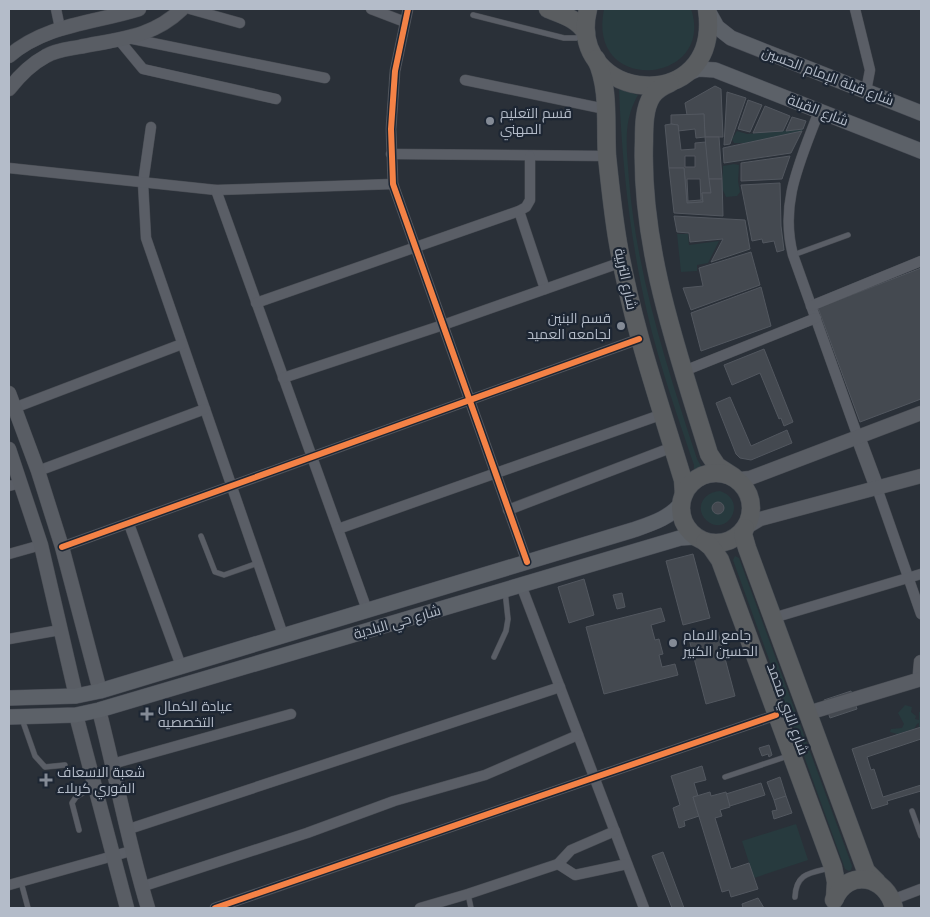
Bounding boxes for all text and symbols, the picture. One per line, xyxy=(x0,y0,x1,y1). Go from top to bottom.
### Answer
street label: شارع قبلة الإمام الحسين xyxy=(759,43,896,110)
street label: شارع القبلة xyxy=(785,90,851,130)
place label: قسم التعليم المهني xyxy=(500,104,572,141)
marker: قسم التعليم المهني xyxy=(484,115,496,127)
street label: شارع التربية xyxy=(611,246,641,312)
place label: قسم البنين لجامعه العميد xyxy=(527,309,611,343)
marker: قسم البنين لجامعه العميد xyxy=(615,320,627,332)
street label: شارع حي البلدية xyxy=(351,601,444,646)
place label: جامع الامام الحسين الكبير xyxy=(682,626,758,660)
marker: جامع الامام الحسين الكبير xyxy=(667,637,679,649)
street label: شارع النبي محمد xyxy=(760,661,813,758)
place label: عيادة الكمال التخصصيه xyxy=(158,697,233,731)
marker: عيادة الكمال التخصصيه xyxy=(140,707,154,721)
place label: شعبة الاسعاف الفوري كربلاء xyxy=(57,763,145,800)
marker: شعبة الاسعاف الفوري كربلاء xyxy=(39,773,53,787)

